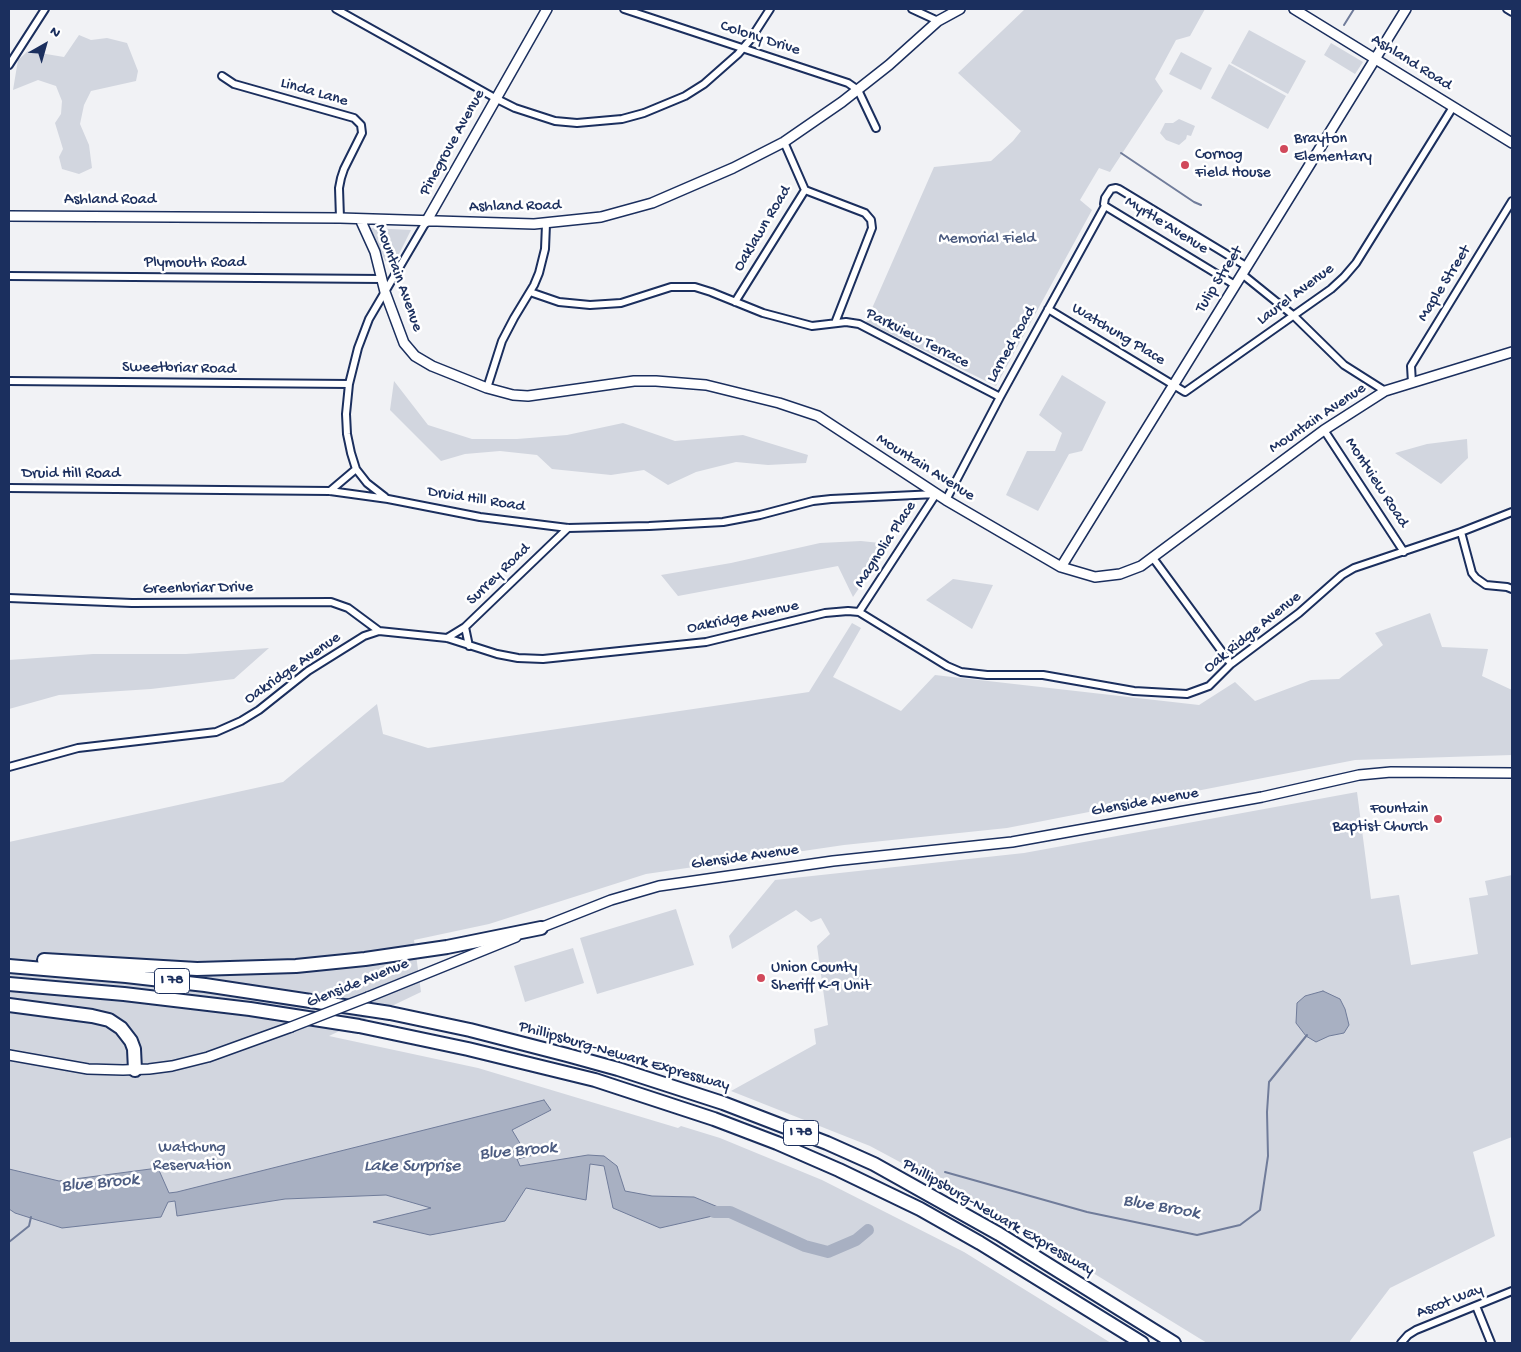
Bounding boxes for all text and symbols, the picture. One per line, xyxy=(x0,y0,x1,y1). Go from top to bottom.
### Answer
street label: Colony Drive xyxy=(718,17,802,61)
north arrow xyxy=(20,20,70,70)
text: N xyxy=(46,23,63,42)
street label: Ashland Road xyxy=(1367,30,1455,96)
street label: Linda Lane xyxy=(278,74,350,112)
street label: Pinegrove Avenue xyxy=(416,87,490,199)
place label: Brayton Elementary xyxy=(1294,130,1372,168)
marker: Brayton Elementary xyxy=(1278,143,1290,155)
place label: Cornog Field House xyxy=(1195,146,1271,184)
marker: Cornog Field House xyxy=(1179,159,1191,171)
street label: Oaklawn Road xyxy=(730,183,796,275)
street label: Ashland Road xyxy=(64,191,156,211)
street label: Myrtle Avenue xyxy=(1121,193,1211,259)
street label: Ashland Road xyxy=(469,197,561,217)
street label: Mountain Avenue xyxy=(370,222,426,334)
park label: Memorial Field xyxy=(938,230,1036,250)
street label: Maple Street xyxy=(1414,242,1476,326)
street label: Tulip Street xyxy=(1192,243,1248,317)
street label: Plymouth Road xyxy=(144,254,246,274)
street label: Laurel Avenue xyxy=(1254,260,1338,330)
street label: Watchung Place xyxy=(1068,299,1168,371)
street label: Larned Road xyxy=(983,303,1041,387)
street label: Parkview Terrace xyxy=(862,305,972,373)
street label: Sweetbriar Road xyxy=(122,358,236,380)
street label: Mountain Avenue xyxy=(1266,379,1370,459)
street label: Mountain Avenue xyxy=(872,430,978,506)
street label: Montview Road xyxy=(1340,434,1412,532)
street label: Druid Hill Road xyxy=(22,465,120,485)
street label: Druid Hill Road xyxy=(426,483,526,517)
street label: Magnolia Place xyxy=(851,498,921,592)
street label: Surrey Road xyxy=(463,540,535,610)
street label: Greenbriar Drive xyxy=(143,578,253,600)
street label: Oak Ridge Avenue xyxy=(1200,588,1306,678)
street label: Oakridge Avenue xyxy=(686,597,800,639)
street label: Oakridge Avenue xyxy=(241,629,345,709)
street label: Glenside Avenue xyxy=(1090,784,1200,822)
place label: Fountain Baptist Church xyxy=(1332,800,1428,838)
marker: Fountain Baptist Church xyxy=(1432,813,1444,825)
street label: Glenside Avenue xyxy=(690,841,800,875)
street label: Glenside Avenue xyxy=(304,955,412,1013)
place label: Union County Sheriff K-9 Unit xyxy=(771,959,870,997)
road number: I 78 xyxy=(154,968,190,994)
marker: Union County Sheriff K-9 Unit xyxy=(755,972,767,984)
street label: Phillipsburg-Newark Expressway xyxy=(516,1018,732,1096)
road number: I 78 xyxy=(784,1120,818,1146)
water label: Blue Brook xyxy=(478,1138,558,1166)
park label: Watchung Reservation xyxy=(153,1139,231,1177)
street label: Phillipsburg-Newark Expressway xyxy=(899,1155,1097,1281)
water label: Lake Surprise xyxy=(364,1156,460,1178)
water label: Blue Brook xyxy=(60,1170,140,1198)
water label: Blue Brook xyxy=(1121,1191,1201,1225)
street label: Ascot Way xyxy=(1414,1281,1486,1323)

